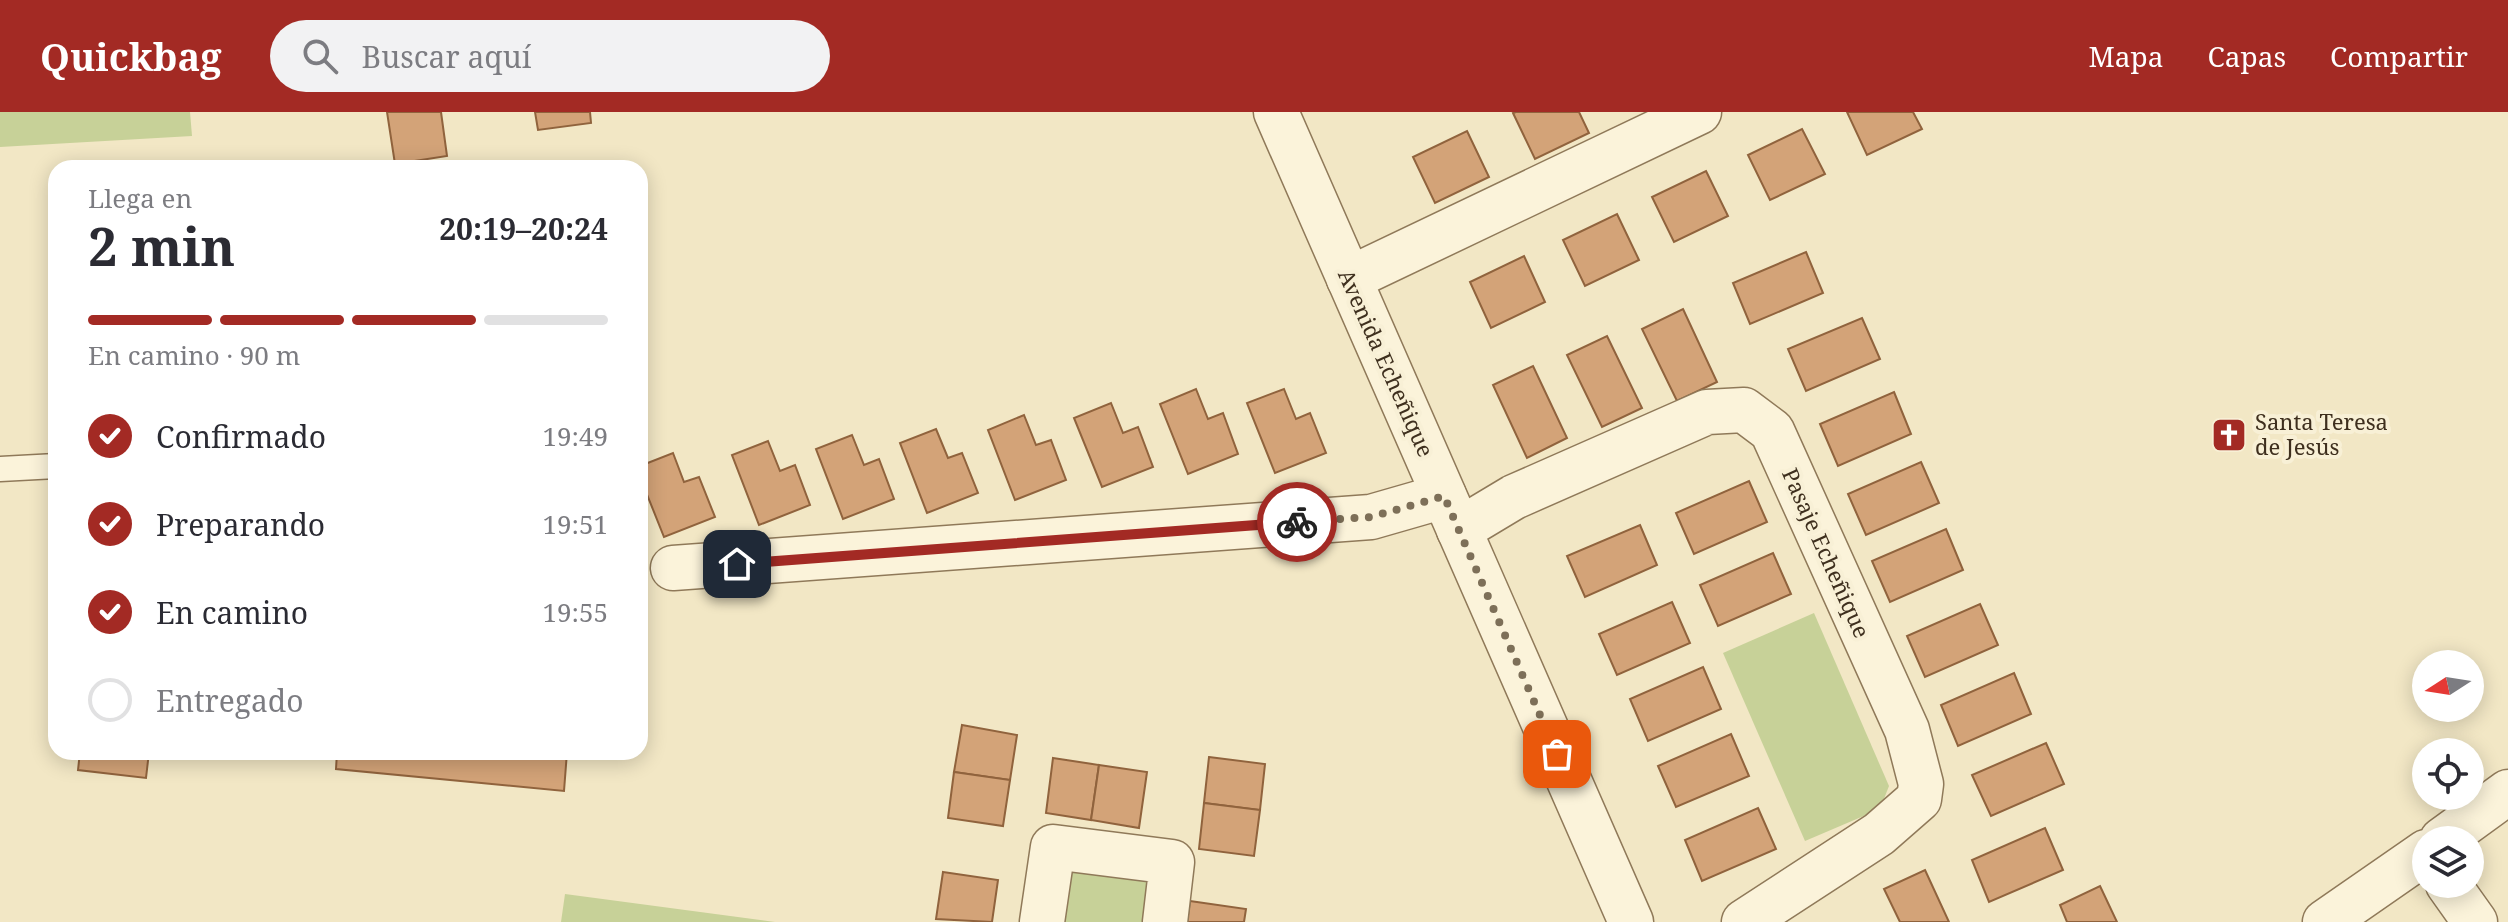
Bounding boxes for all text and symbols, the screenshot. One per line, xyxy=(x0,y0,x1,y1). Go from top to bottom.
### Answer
search box xyxy=(270,20,830,92)
text: Quickbag xyxy=(40,30,222,82)
icon: search xyxy=(298,34,342,78)
text: Buscar aquí xyxy=(362,36,531,77)
text: Mapa xyxy=(2089,37,2163,75)
text: Capas xyxy=(2207,37,2286,75)
text: Compartir xyxy=(2330,37,2468,75)
text: Llega en xyxy=(88,180,192,216)
text: 20:19–20:24 xyxy=(439,208,608,249)
text: 2 min xyxy=(88,210,235,281)
street label: Avenida Echeñique xyxy=(1332,264,1442,461)
text: En camino · 90 m xyxy=(88,337,300,373)
place label: Santa Teresa de Jesús xyxy=(2255,406,2388,461)
icon: check xyxy=(88,414,132,458)
text: Confirmado xyxy=(156,416,326,457)
church icon: Santa Teresa de Jesús xyxy=(2210,416,2248,454)
text: 19:49 xyxy=(542,418,608,454)
street label: Pasaje Echeñique xyxy=(1776,463,1878,642)
courier xyxy=(1257,482,1337,562)
icon: bike xyxy=(1275,500,1319,544)
icon: check xyxy=(88,502,132,546)
text: Preparando xyxy=(156,504,325,545)
text: 19:51 xyxy=(542,506,608,542)
pin xyxy=(703,530,771,598)
icon: home xyxy=(715,542,759,586)
icon: check xyxy=(88,590,132,634)
text: En camino xyxy=(156,592,308,633)
text: 19:55 xyxy=(542,594,608,630)
north arrow xyxy=(2412,650,2484,722)
map controls xyxy=(2412,650,2484,898)
text: Entregado xyxy=(156,680,304,721)
pin xyxy=(1523,720,1591,788)
icon: bag xyxy=(1535,732,1579,776)
button: locate xyxy=(2412,738,2484,810)
button: layers xyxy=(2412,826,2484,898)

